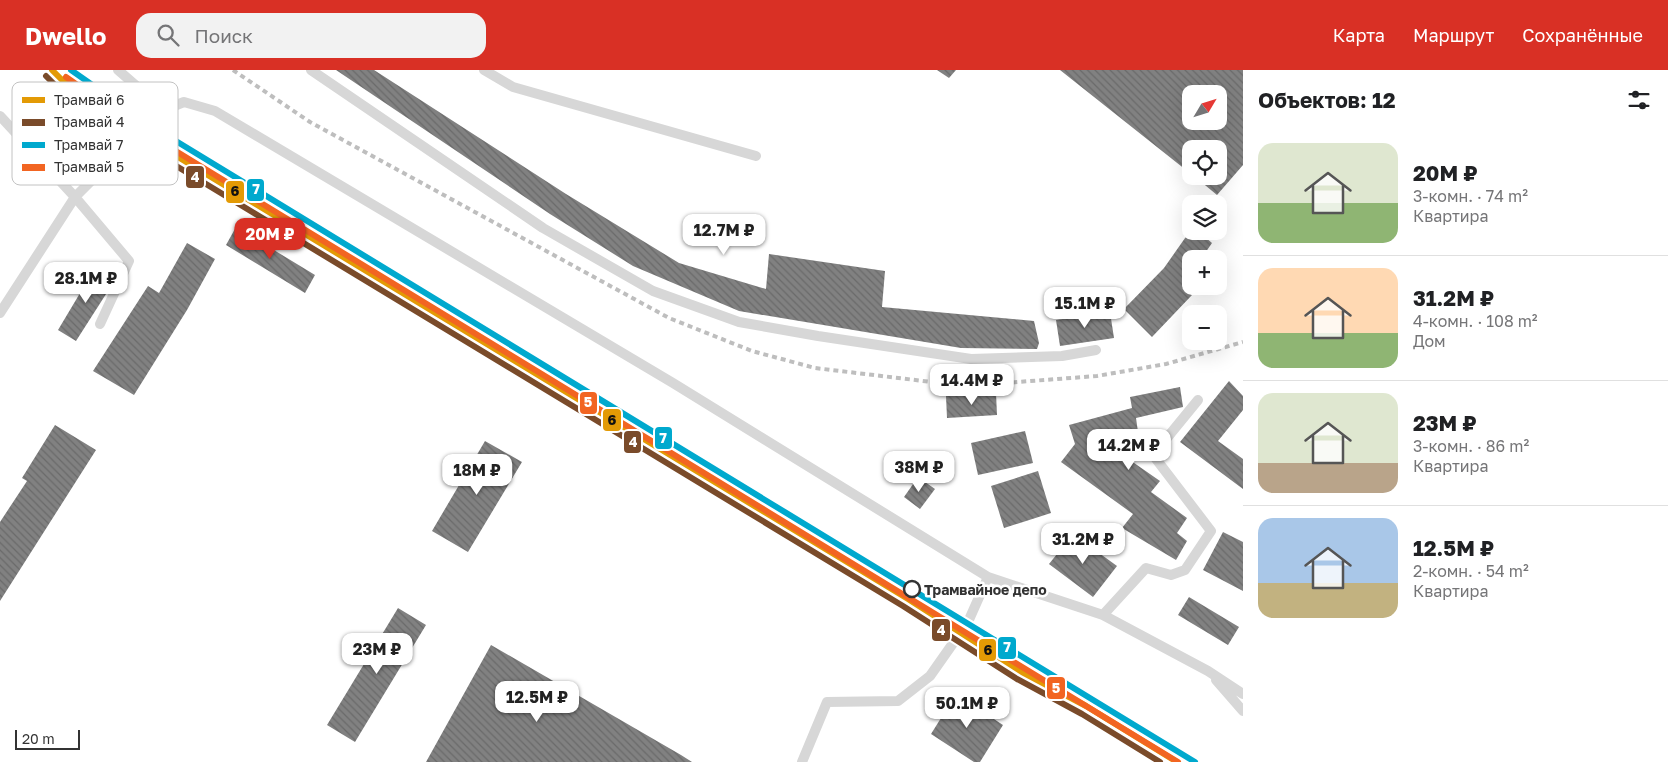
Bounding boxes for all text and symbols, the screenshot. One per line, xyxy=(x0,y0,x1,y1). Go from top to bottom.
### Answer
search box xyxy=(136,13,486,58)
text: Dwello xyxy=(25,21,106,50)
icon: search xyxy=(154,21,182,49)
text: Поиск xyxy=(194,24,253,47)
text: Карта xyxy=(1333,24,1385,46)
text: Маршрут xyxy=(1413,24,1494,46)
text: Сохранённые xyxy=(1522,24,1643,46)
legend xyxy=(12,82,178,185)
north arrow xyxy=(1182,85,1228,130)
map controls xyxy=(1182,85,1227,350)
icon: filters xyxy=(1625,86,1653,114)
text: Объектов: 12 xyxy=(1258,87,1396,113)
text: Трамвай 6 xyxy=(54,91,124,108)
text: Трамвай 4 xyxy=(54,113,124,130)
text: Трамвай 7 xyxy=(54,136,123,153)
button: locate xyxy=(1182,140,1227,185)
text: Трамвай 5 xyxy=(54,158,124,175)
text: 20M ₽ xyxy=(1413,160,1478,186)
icon: home xyxy=(1298,163,1358,223)
line badge: 4 xyxy=(185,165,205,189)
text: 4 xyxy=(191,168,200,185)
line badge: 7 xyxy=(246,178,265,202)
line badge: 6 xyxy=(225,180,245,204)
text: 7 xyxy=(252,180,260,197)
text: 6 xyxy=(231,182,240,199)
text: 3-комн. · 74 m² xyxy=(1413,186,1528,206)
button: layers xyxy=(1182,195,1227,240)
text: Квартира xyxy=(1413,206,1488,226)
pin: 12.7M ₽ xyxy=(678,214,770,256)
pin: 20M ₽ xyxy=(235,218,305,260)
text: 12.7M ₽ xyxy=(694,220,754,240)
text: 20M ₽ xyxy=(245,224,295,244)
button: + xyxy=(1182,250,1227,295)
pin: 28.1M ₽ xyxy=(40,262,132,304)
text: 28.1M ₽ xyxy=(55,268,117,288)
text: 31.2M ₽ xyxy=(1413,285,1494,311)
pin: 15.1M ₽ xyxy=(1039,286,1131,329)
icon: home xyxy=(1298,288,1358,348)
text: 15.1M ₽ xyxy=(1055,293,1115,313)
button: − xyxy=(1182,305,1227,350)
text: 4-комн. · 108 m² xyxy=(1413,311,1538,331)
text: Дом xyxy=(1413,331,1446,351)
pin: 14.4M ₽ xyxy=(926,364,1018,406)
text: 14.4M ₽ xyxy=(941,370,1003,390)
line badge: 5 xyxy=(579,391,598,415)
text: 5 xyxy=(584,393,593,410)
line badge: 6 xyxy=(602,408,622,432)
text: 23M ₽ xyxy=(1413,410,1477,436)
text: 6 xyxy=(608,411,617,428)
icon: home xyxy=(1298,413,1358,473)
line badge: 7 xyxy=(654,426,673,450)
pin: 14.2M ₽ xyxy=(1083,428,1175,471)
text: 7 xyxy=(659,429,667,446)
line badge: 4 xyxy=(623,430,642,454)
text: 4 xyxy=(629,433,638,450)
text: 14.2M ₽ xyxy=(1098,435,1160,455)
text: 3-комн. · 86 m² xyxy=(1413,436,1529,456)
pin: 38M ₽ xyxy=(884,450,954,493)
pin: 18M ₽ xyxy=(442,454,512,496)
text: Квартира xyxy=(1413,456,1488,476)
text: 38M ₽ xyxy=(894,457,944,477)
text: 18M ₽ xyxy=(453,460,501,480)
pin: 31.2M ₽ xyxy=(1037,522,1129,565)
text: 31.2M ₽ xyxy=(1052,529,1114,549)
text: 12.5M ₽ xyxy=(1413,535,1494,561)
icon: home xyxy=(1298,538,1358,598)
text: 2-комн. · 54 m² xyxy=(1413,561,1529,581)
marker: Трамвайное депо xyxy=(903,580,921,598)
place label: Трамвайное депо xyxy=(924,581,1047,598)
text: Квартира xyxy=(1413,581,1488,601)
line badge: 4 xyxy=(931,618,951,642)
text: 4 xyxy=(937,621,946,638)
pin: 23M ₽ xyxy=(342,632,412,675)
line badge: 7 xyxy=(997,636,1017,660)
line badge: 6 xyxy=(978,638,997,662)
text: 7 xyxy=(1003,638,1011,655)
text: 23M ₽ xyxy=(353,639,401,659)
text: 6 xyxy=(984,641,993,658)
line badge: 5 xyxy=(1046,676,1066,700)
text: 5 xyxy=(1052,679,1061,696)
pin: 12.5M ₽ xyxy=(491,680,583,723)
pin: 50.1M ₽ xyxy=(921,686,1013,729)
text: 12.5M ₽ xyxy=(506,687,568,707)
text: 50.1M ₽ xyxy=(936,693,998,713)
scale bar xyxy=(15,727,80,750)
text: 20 m xyxy=(22,730,55,747)

